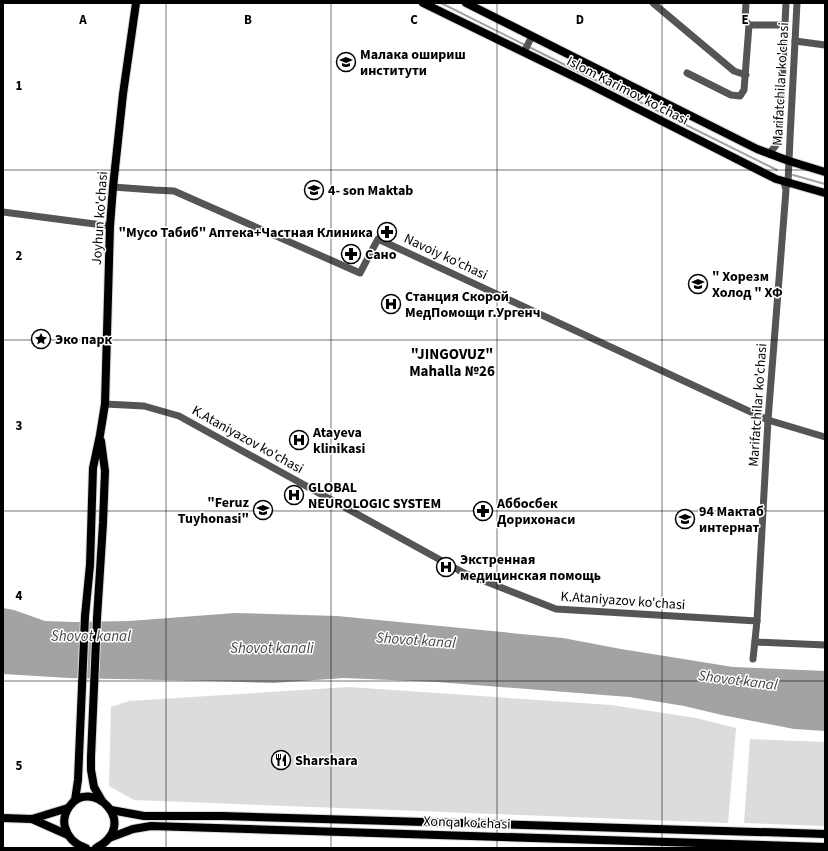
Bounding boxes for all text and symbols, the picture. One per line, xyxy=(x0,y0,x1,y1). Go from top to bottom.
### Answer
text: A xyxy=(78,11,87,29)
text: B xyxy=(244,11,252,29)
text: C xyxy=(410,11,418,29)
text: D xyxy=(576,11,584,29)
text: E xyxy=(741,11,749,29)
street label: Marifatchilar ko'chasi xyxy=(768,22,794,146)
place label: Малака ошириш институти xyxy=(360,45,466,81)
school or university icon: Малака ошириш институти xyxy=(335,51,357,73)
street label: Islom Karimov ko'chasi xyxy=(563,51,692,130)
text: 1 xyxy=(16,77,23,95)
street label: Joyhun ko'chasi xyxy=(87,171,113,266)
school or university icon: 4- son Maktab xyxy=(303,179,325,201)
place label: 4- son Maktab xyxy=(328,181,413,201)
pharmacy icon: "Мусо Табиб" Аптека+Частная Клиника xyxy=(376,221,398,243)
place label: "Мусо Табиб" Аптека+Частная Клиника xyxy=(118,223,373,243)
street label: Navoiy ko'chasi xyxy=(400,229,491,285)
pharmacy icon: Сано xyxy=(340,243,362,265)
place label: Сано xyxy=(365,245,397,265)
text: 2 xyxy=(16,247,23,265)
place label: " Хорезм Холод " ХФ xyxy=(712,267,783,303)
school or university icon: " Хорезм Холод " ХФ xyxy=(687,273,709,295)
place label: Станция Скорой МедПомощи г.Ургенч xyxy=(405,287,540,323)
hospital icon: Станция Скорой МедПомощи г.Ургенч xyxy=(380,293,402,315)
place icon: Эко парк xyxy=(30,328,52,350)
place label: Эко парк xyxy=(55,330,112,350)
street label: Marifatchilar ko'chasi xyxy=(744,343,772,468)
district label: "JINGOVUZ" Mahalla №26 xyxy=(409,344,495,382)
street label: K.Ataniyazov ko'chasi xyxy=(188,401,307,479)
text: 3 xyxy=(16,417,23,435)
place label: Atayeva klinikasi xyxy=(312,423,366,459)
hospital icon: Atayeva klinikasi xyxy=(288,429,310,451)
place label: GLOBAL NEUROLOGIC SYSTEM xyxy=(308,478,441,514)
hospital icon: GLOBAL NEUROLOGIC SYSTEM xyxy=(283,484,305,506)
place label: "Feruz Tuyhonasi" xyxy=(178,493,250,529)
place label: Аббосбек Дорихонаси xyxy=(496,494,575,530)
school or university icon: "Feruz Tuyhonasi" xyxy=(252,499,274,521)
pharmacy icon: Аббосбек Дорихонаси xyxy=(472,500,494,522)
place label: 94 Мактаб интернат xyxy=(699,502,764,538)
school or university icon: 94 Мактаб интернат xyxy=(674,508,696,530)
place label: Экстренная медицинская помощь xyxy=(460,550,601,586)
hospital icon: Экстренная медицинская помощь xyxy=(435,556,457,578)
text: 4 xyxy=(16,587,23,605)
street label: K.Ataniyazov ko'chasi xyxy=(560,587,686,615)
water label: Shovot kanal xyxy=(51,626,131,647)
water label: Shovot kanal xyxy=(375,627,457,654)
water label: Shovot kanali xyxy=(230,638,314,659)
water label: Shovot kanal xyxy=(697,665,779,696)
restaurant icon: Sharshara xyxy=(270,749,292,771)
place label: Sharshara xyxy=(295,751,358,771)
text: 5 xyxy=(16,757,23,775)
street label: Xonqa ko'chasi xyxy=(423,811,511,835)

